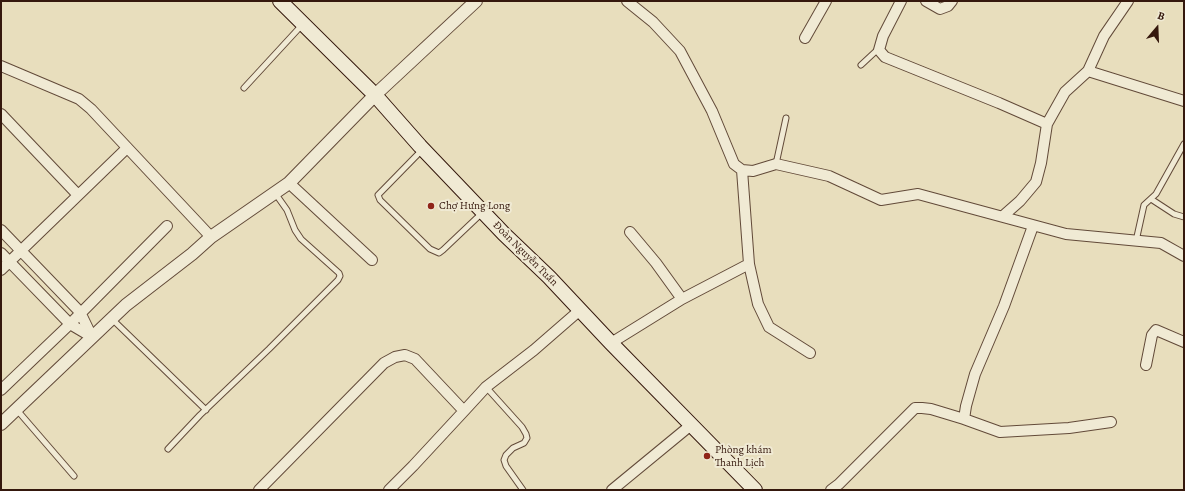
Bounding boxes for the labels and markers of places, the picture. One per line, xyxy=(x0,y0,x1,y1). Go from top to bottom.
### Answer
place label: Chợ Hưng Long xyxy=(439,199,510,213)
marker: Chợ Hưng Long xyxy=(426,201,436,211)
place label: Phòng khám Thanh Lịch xyxy=(715,443,772,469)
marker: Phòng khám Thanh Lịch xyxy=(702,451,712,461)

